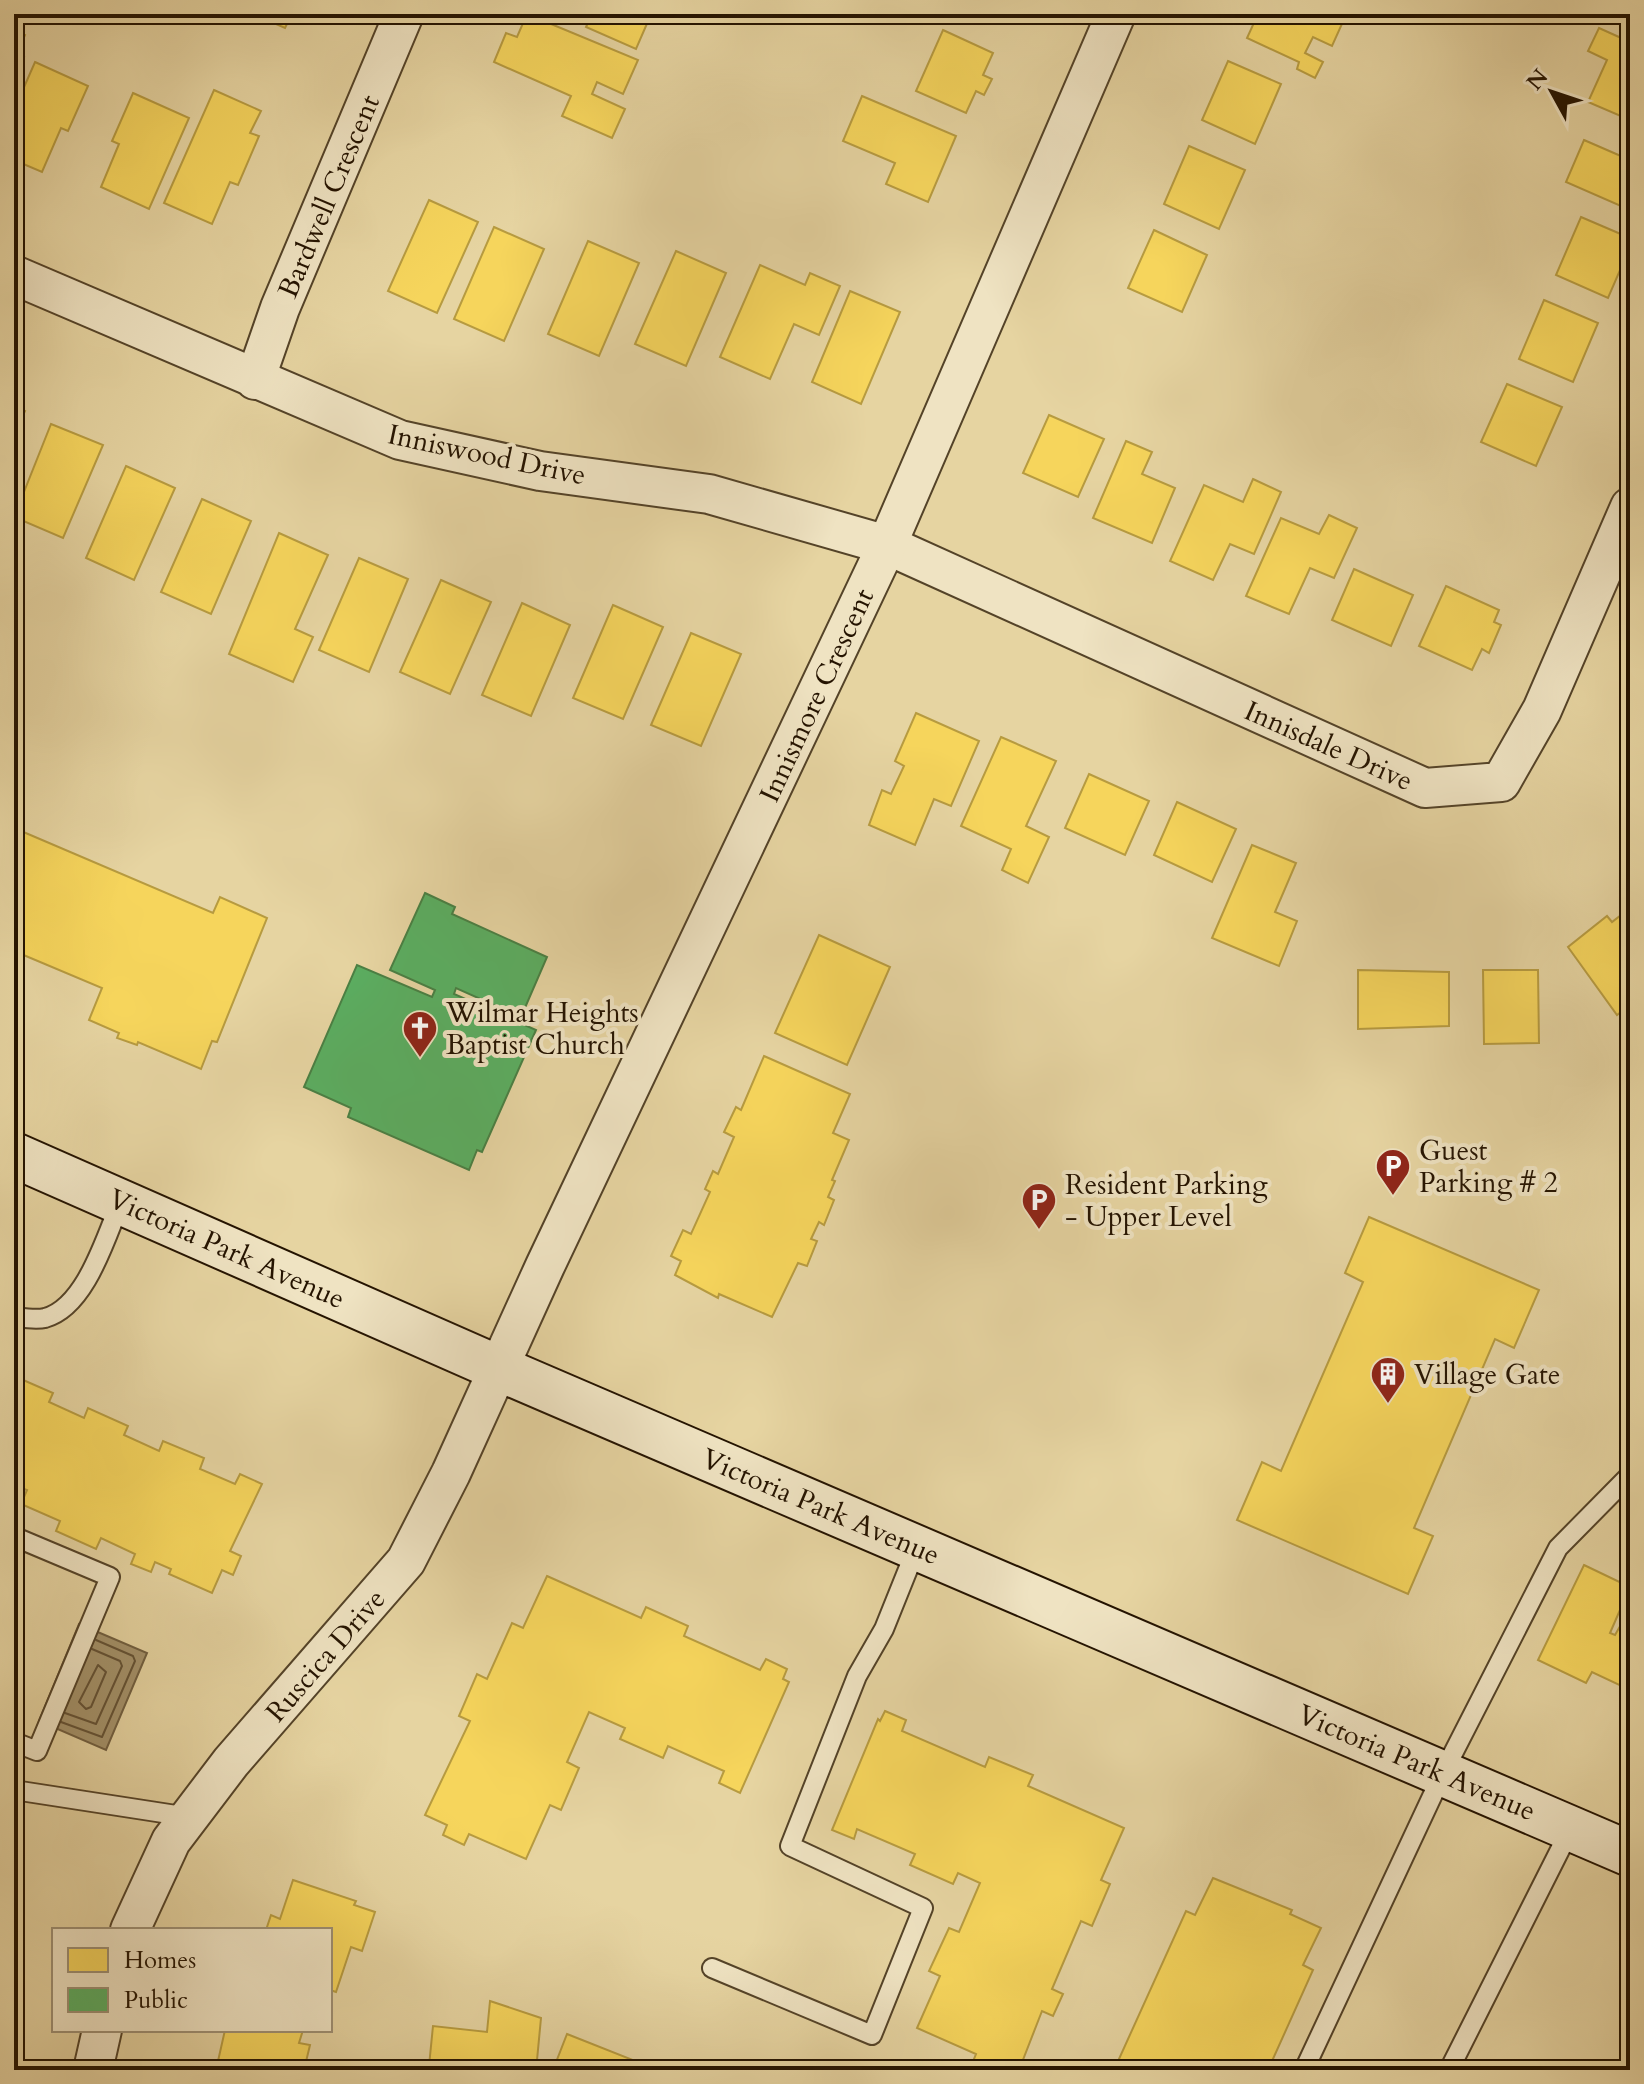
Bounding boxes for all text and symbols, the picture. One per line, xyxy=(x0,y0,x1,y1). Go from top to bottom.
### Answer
north arrow xyxy=(1512,52,1592,132)
text: N xyxy=(1520,63,1555,97)
street label: Bardwell Crescent xyxy=(269,89,389,304)
street label: Inniswood Drive xyxy=(384,415,589,495)
street label: Innismore Crescent xyxy=(751,582,883,809)
street label: Innisdale Drive xyxy=(1238,692,1419,800)
place label: Wilmar Heights Baptist Church xyxy=(445,994,639,1064)
church icon: Wilmar Heights Baptist Church xyxy=(401,1009,439,1059)
place label: Guest Parking # 2 xyxy=(1419,1132,1558,1202)
parking icon: Guest Parking # 2 xyxy=(1374,1147,1412,1197)
place label: Resident Parking - Upper Level xyxy=(1065,1166,1268,1236)
street label: Victoria Park Avenue xyxy=(102,1180,351,1318)
parking icon: Resident Parking - Upper Level xyxy=(1020,1181,1058,1231)
building icon: Village Gate xyxy=(1369,1355,1407,1405)
place label: Village Gate xyxy=(1414,1356,1561,1394)
street label: Victoria Park Avenue xyxy=(696,1440,945,1574)
street label: Ruscica Drive xyxy=(257,1581,394,1730)
street label: Victoria Park Avenue xyxy=(1292,1696,1541,1830)
legend xyxy=(52,1928,332,2032)
text: Homes xyxy=(124,1944,196,1977)
text: Public xyxy=(124,1984,188,2017)

